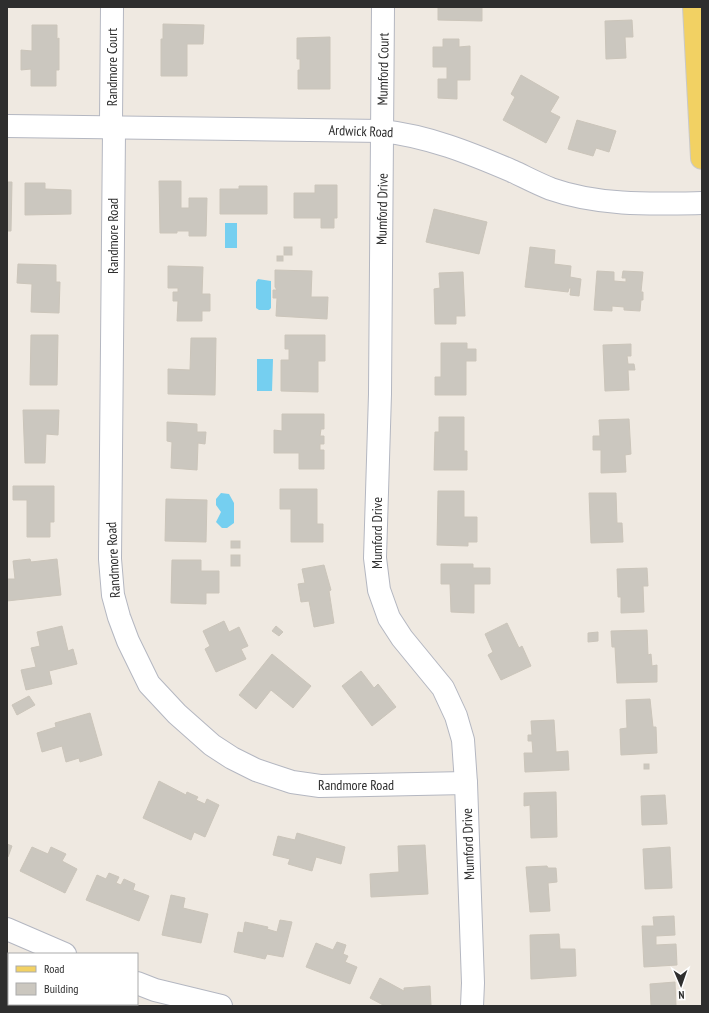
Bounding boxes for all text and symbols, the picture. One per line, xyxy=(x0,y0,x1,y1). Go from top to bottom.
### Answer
street label: Randmore Court xyxy=(103,28,121,106)
street label: Mumford Court xyxy=(373,32,393,105)
street label: Ardwick Road xyxy=(328,121,394,141)
street label: Mumford Drive xyxy=(372,173,392,245)
street label: Randmore Road xyxy=(104,198,122,274)
street label: Mumford Drive xyxy=(368,497,386,569)
street label: Randmore Road xyxy=(102,521,124,599)
street label: Randmore Road xyxy=(318,776,394,794)
street label: Mumford Drive xyxy=(458,808,478,880)
legend xyxy=(8,953,138,1005)
text: Road xyxy=(44,961,64,976)
north arrow xyxy=(661,965,701,1005)
text: Building xyxy=(44,981,79,996)
text: N xyxy=(678,988,685,1002)

